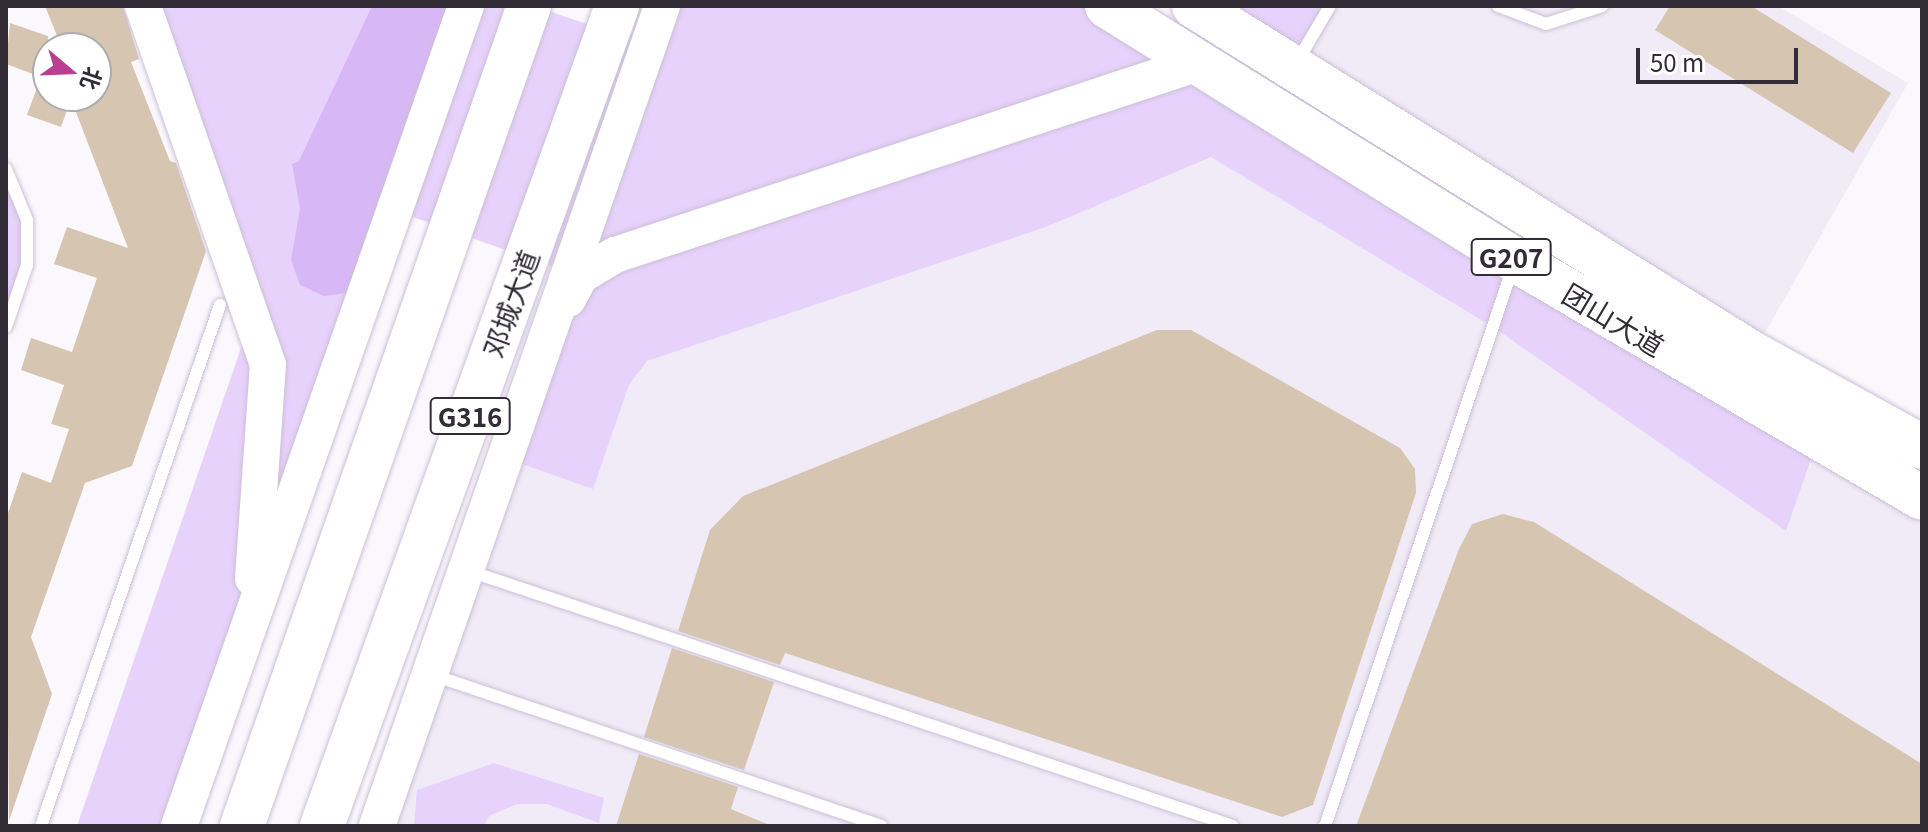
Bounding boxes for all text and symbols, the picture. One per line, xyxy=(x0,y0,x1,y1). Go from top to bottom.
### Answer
north arrow xyxy=(32,32,112,112)
scale bar xyxy=(1640,32,1802,82)
text: 50 m xyxy=(1650,44,1704,79)
text: 北 xyxy=(74,64,112,95)
road number: G207 xyxy=(1469,235,1553,279)
street label: 邓城大道 xyxy=(475,245,545,361)
street label: 团山大道 xyxy=(1557,276,1671,362)
road number: G316 xyxy=(428,394,512,438)

